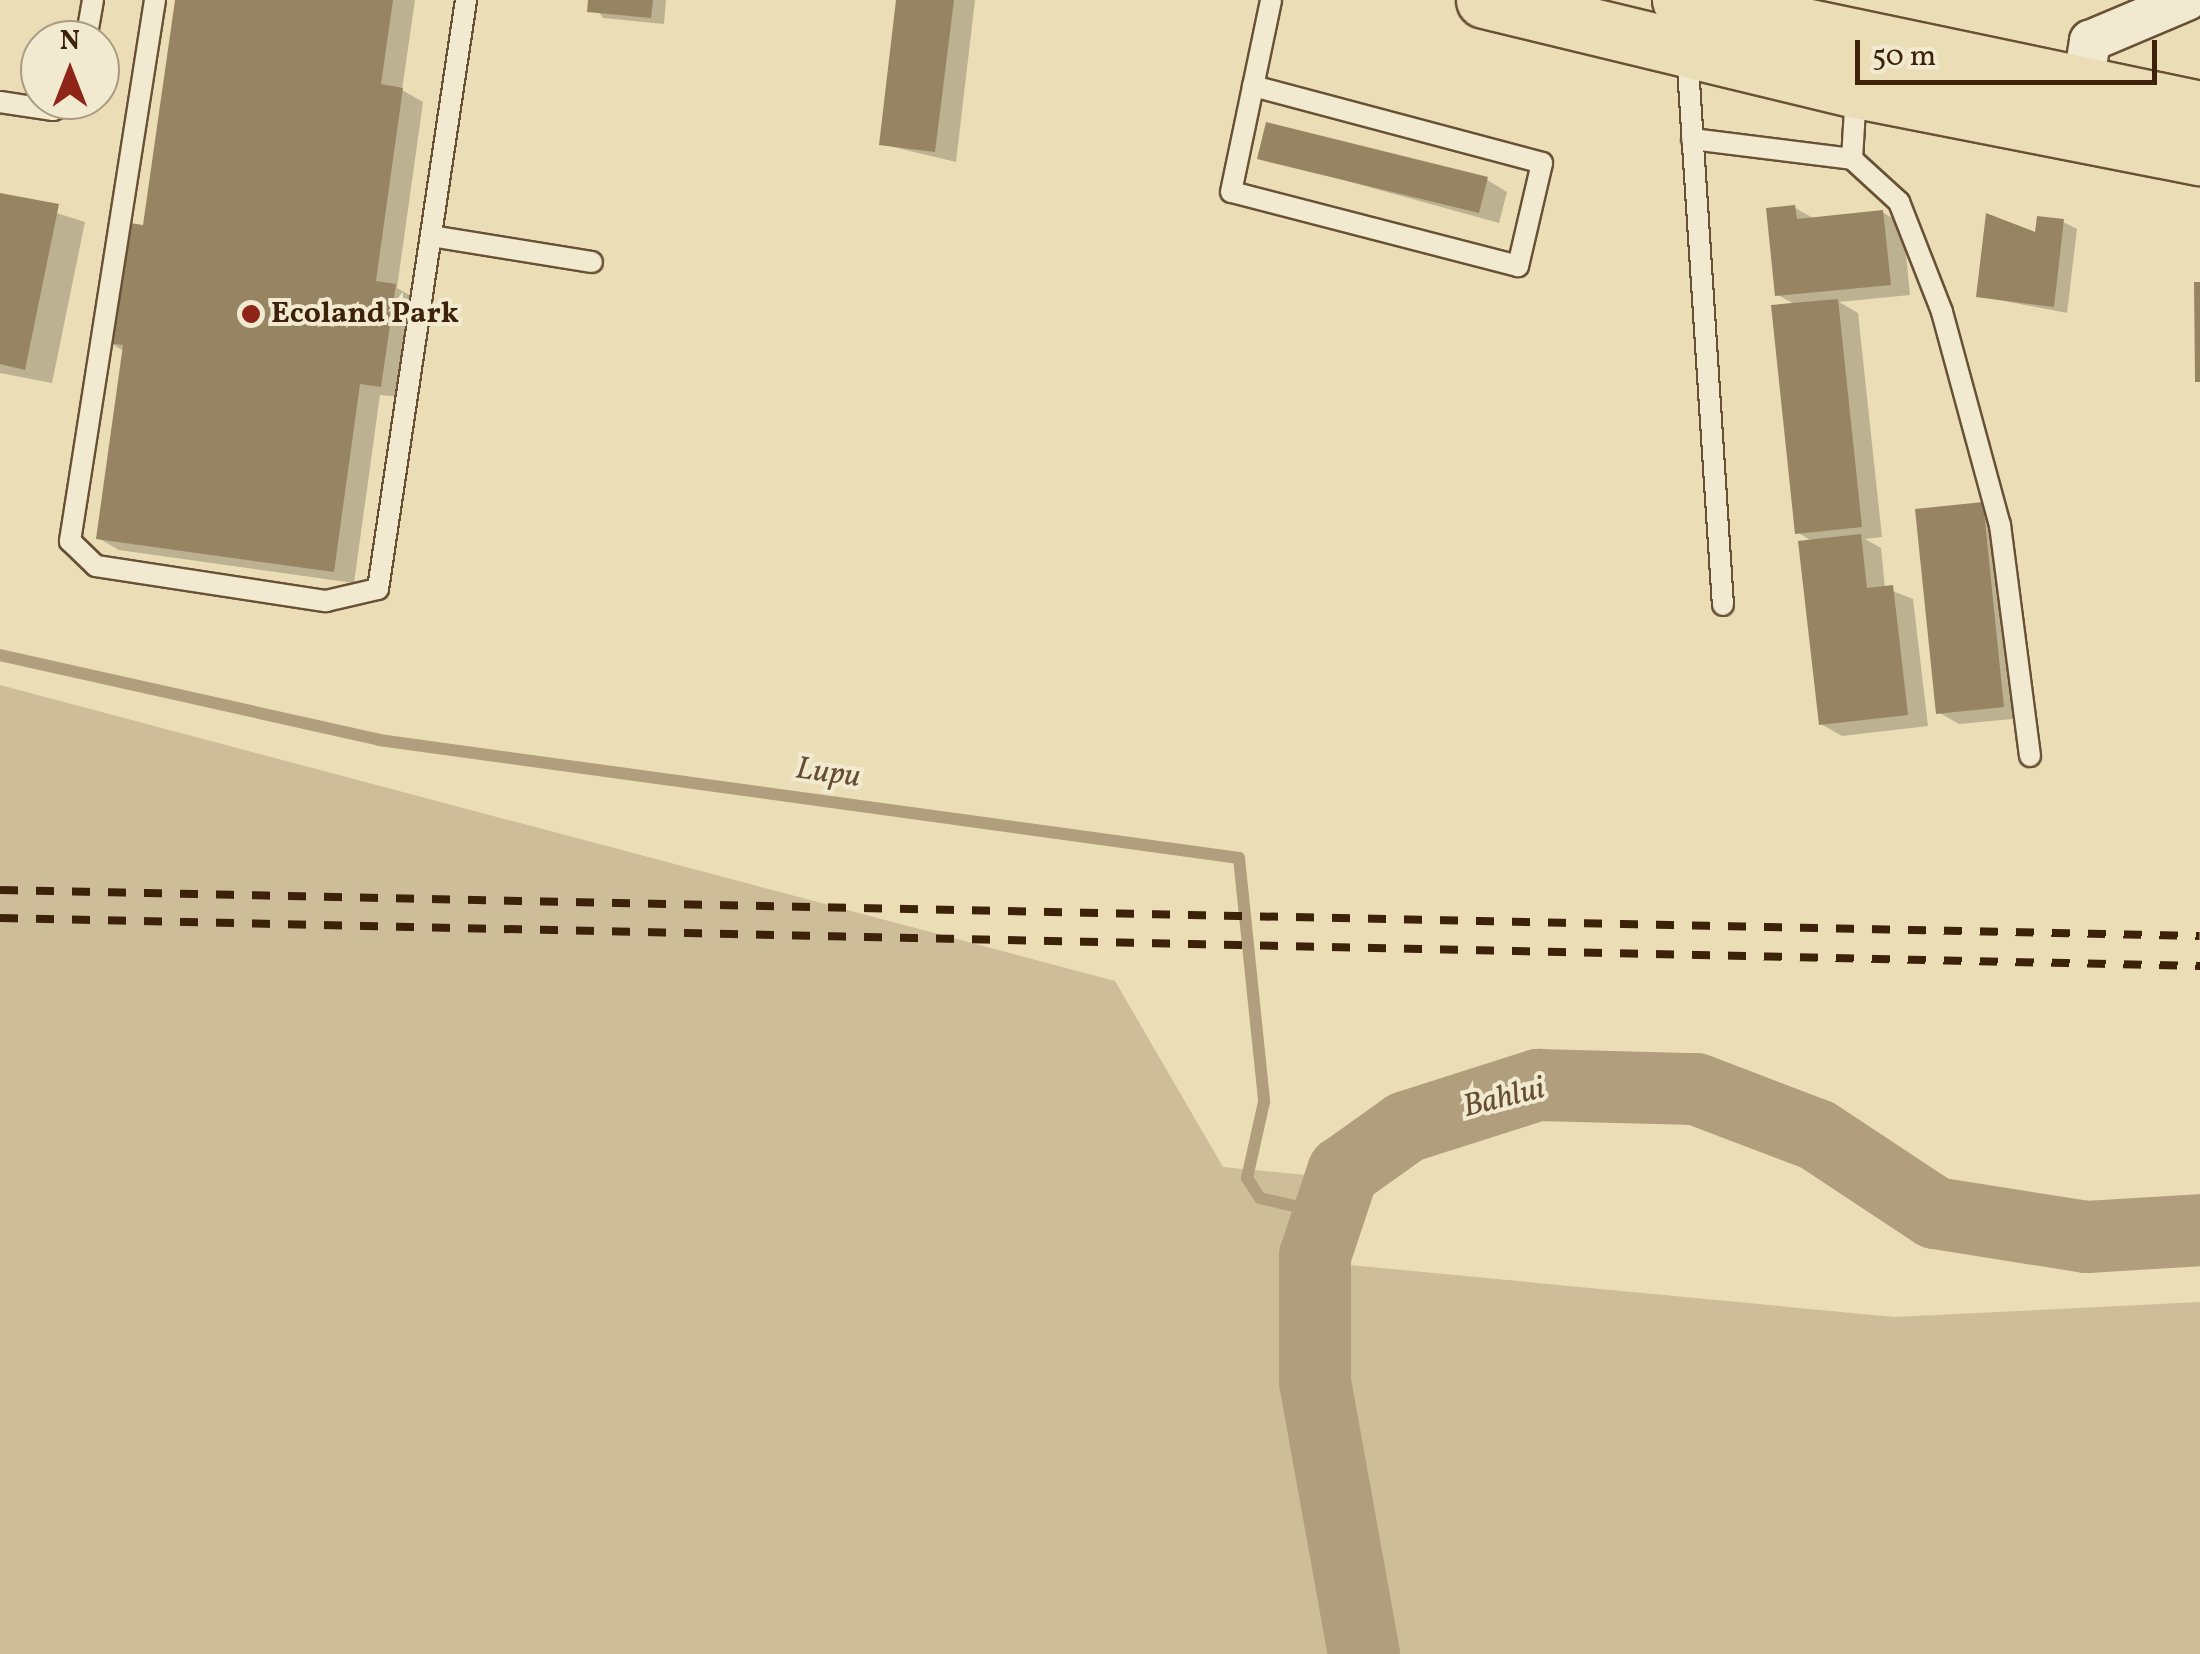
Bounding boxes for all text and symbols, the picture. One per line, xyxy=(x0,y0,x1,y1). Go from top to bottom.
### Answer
north arrow xyxy=(20,20,120,120)
scale bar xyxy=(1860,20,2162,82)
text: N xyxy=(60,22,80,61)
text: 50 m xyxy=(1872,36,1936,78)
place label: Ecoland Park xyxy=(271,296,459,332)
marker: Ecoland Park xyxy=(240,303,262,325)
water label: Lupu xyxy=(793,750,863,798)
water label: Bahlui xyxy=(1459,1070,1549,1128)

